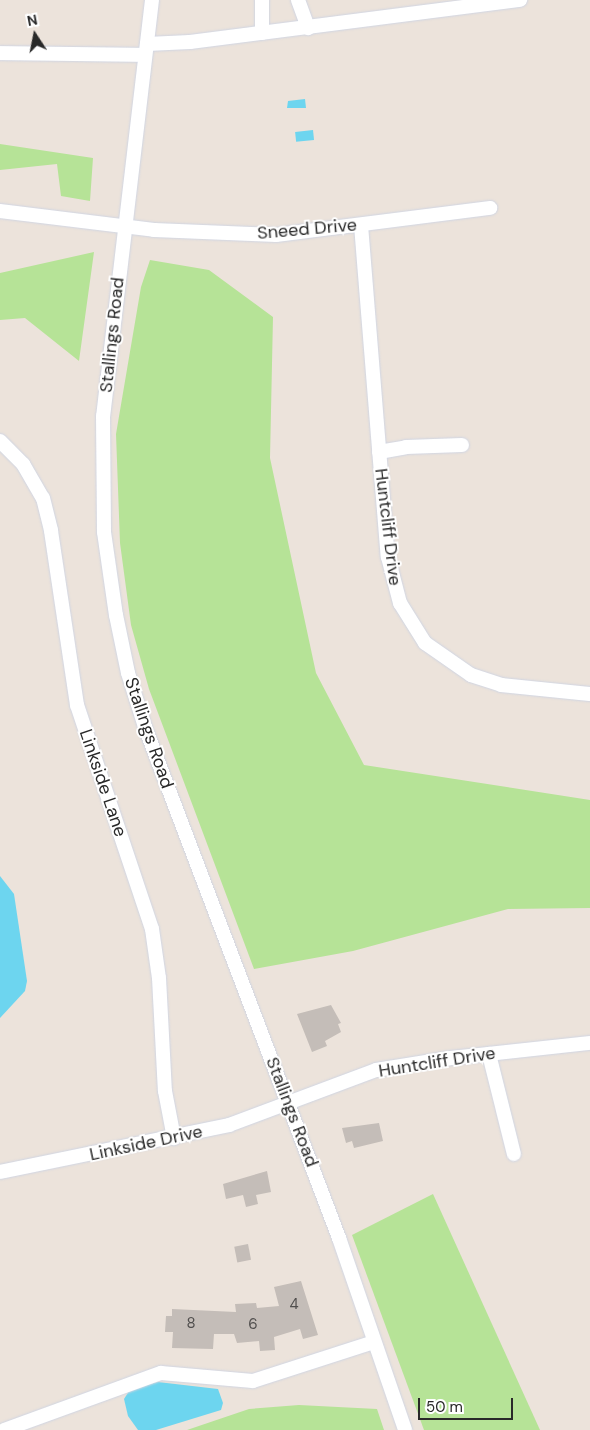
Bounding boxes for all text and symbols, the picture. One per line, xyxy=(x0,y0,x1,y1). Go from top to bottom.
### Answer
north arrow xyxy=(10,10,60,60)
text: N xyxy=(25,10,39,30)
street label: Sneed Drive xyxy=(256,214,358,244)
street label: Stallings Road xyxy=(95,276,129,394)
street label: Huntcliff Drive xyxy=(370,467,406,587)
street label: Stallings Road xyxy=(120,675,178,791)
street label: Linkside Lane xyxy=(75,726,131,840)
street label: Huntcliff Drive xyxy=(377,1042,497,1082)
street label: Stallings Road xyxy=(261,1054,323,1170)
street label: Linkside Drive xyxy=(88,1120,204,1166)
house number: 4 xyxy=(289,1296,299,1314)
house number: 8 xyxy=(186,1315,196,1333)
house number: 6 xyxy=(248,1316,258,1334)
scale bar xyxy=(420,1388,515,1420)
text: 50 m xyxy=(426,1397,463,1417)

